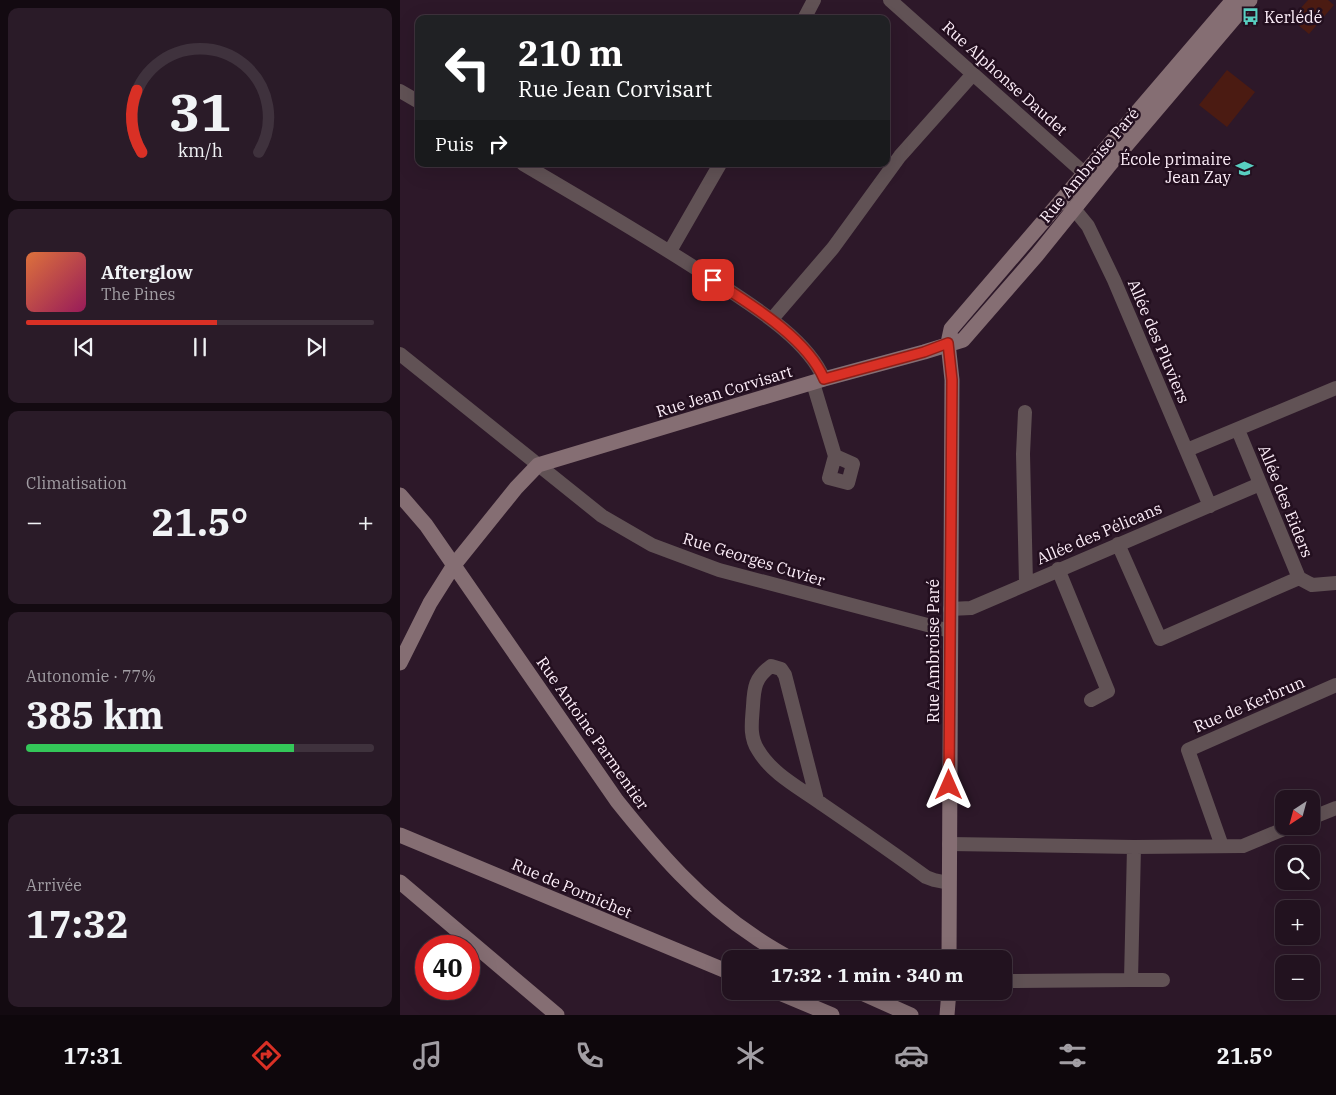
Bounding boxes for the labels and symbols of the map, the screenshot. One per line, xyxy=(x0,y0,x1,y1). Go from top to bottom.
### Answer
bus stop icon: Kerlédé xyxy=(1240,7,1260,27)
place label: Kerlédé xyxy=(1264,7,1322,27)
street label: Rue Alphonse Daudet xyxy=(938,17,1072,140)
street label: Rue Ambroise Paré xyxy=(1035,103,1143,227)
place label: École primaire Jean Zay xyxy=(1120,148,1231,187)
school or university icon: École primaire Jean Zay xyxy=(1235,158,1255,178)
pin xyxy=(692,259,734,301)
street label: Allée des Pluviers xyxy=(1124,276,1194,406)
street label: Rue Jean Corvisart xyxy=(654,361,795,421)
street label: Allée des Eiders xyxy=(1254,442,1318,560)
street label: Allée des Pélicans xyxy=(1033,498,1165,568)
street label: Rue Georges Cuvier xyxy=(681,528,827,590)
street label: Rue Ambroise Paré xyxy=(923,579,943,723)
street label: Rue Antoine Parmentier xyxy=(533,653,653,813)
street label: Rue de Kerbrun xyxy=(1191,672,1307,736)
position arrow xyxy=(922,758,974,810)
north arrow xyxy=(1275,790,1320,835)
street label: Rue de Pornichet xyxy=(509,854,635,922)
speed limit sign: 40 xyxy=(415,935,480,1000)

